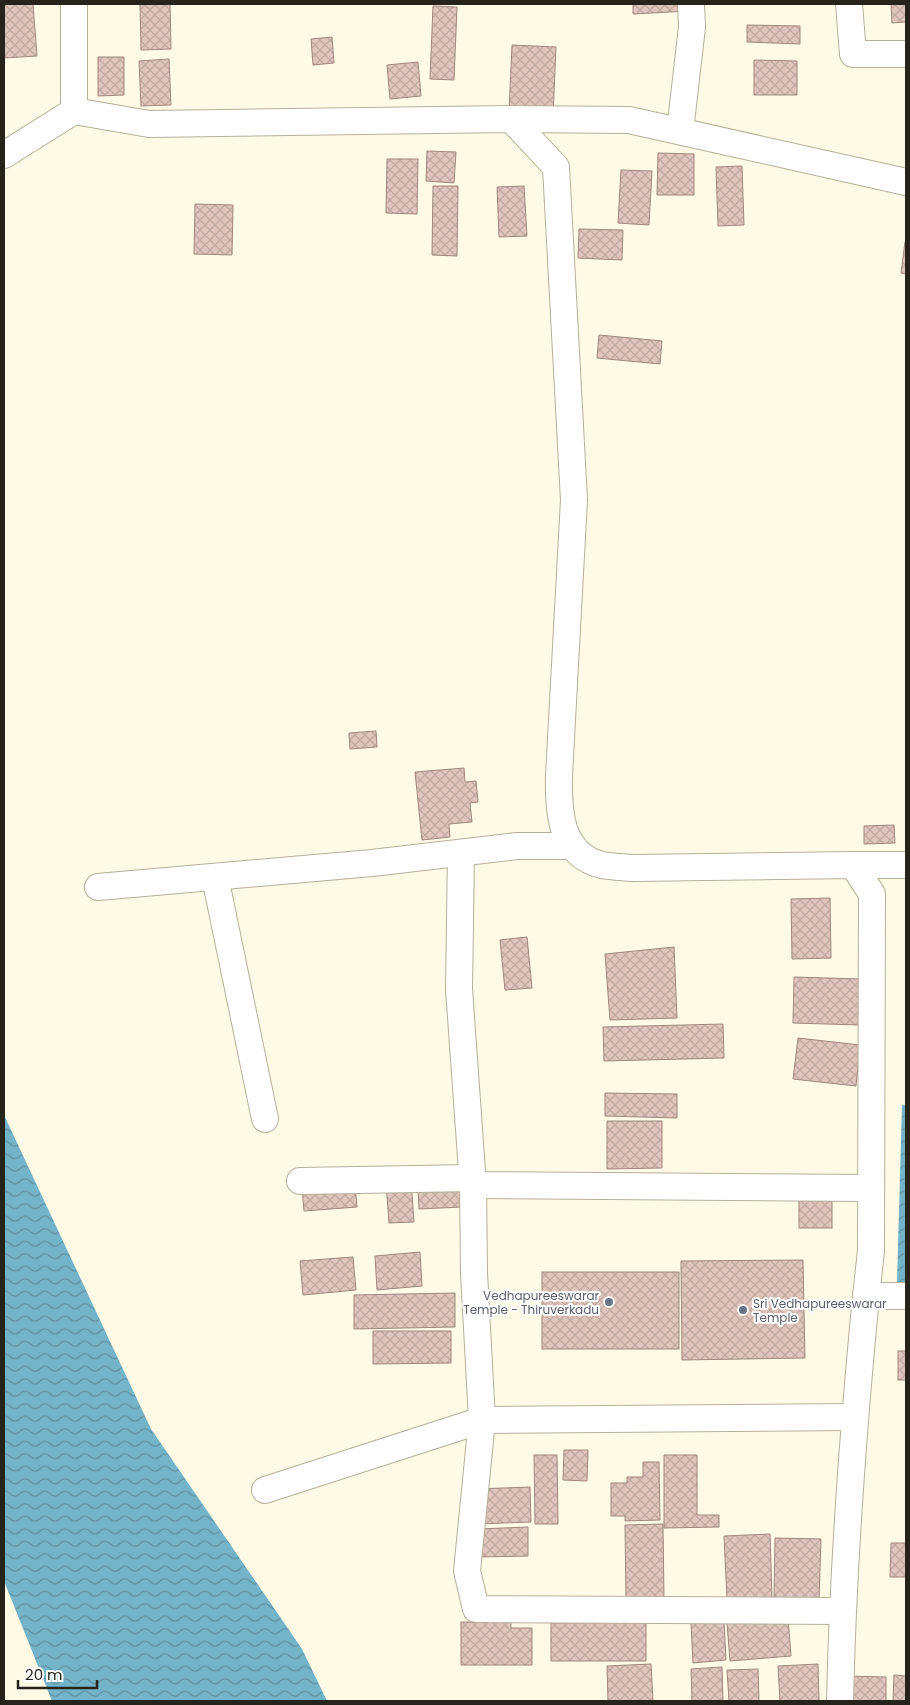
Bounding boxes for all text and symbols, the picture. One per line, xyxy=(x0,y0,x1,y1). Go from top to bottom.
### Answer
place label: Vedhapureeswarar Temple - Thiruverkadu xyxy=(463,1287,600,1318)
place label: Sri Vedhapureeswarar Temple xyxy=(753,1295,887,1326)
marker: Vedhapureeswarar Temple - Thiruverkadu xyxy=(603,1296,615,1308)
marker: Sri Vedhapureeswarar Temple xyxy=(737,1304,749,1316)
scale bar xyxy=(18,1658,96,1690)
text: 20 m xyxy=(25,1664,63,1685)

